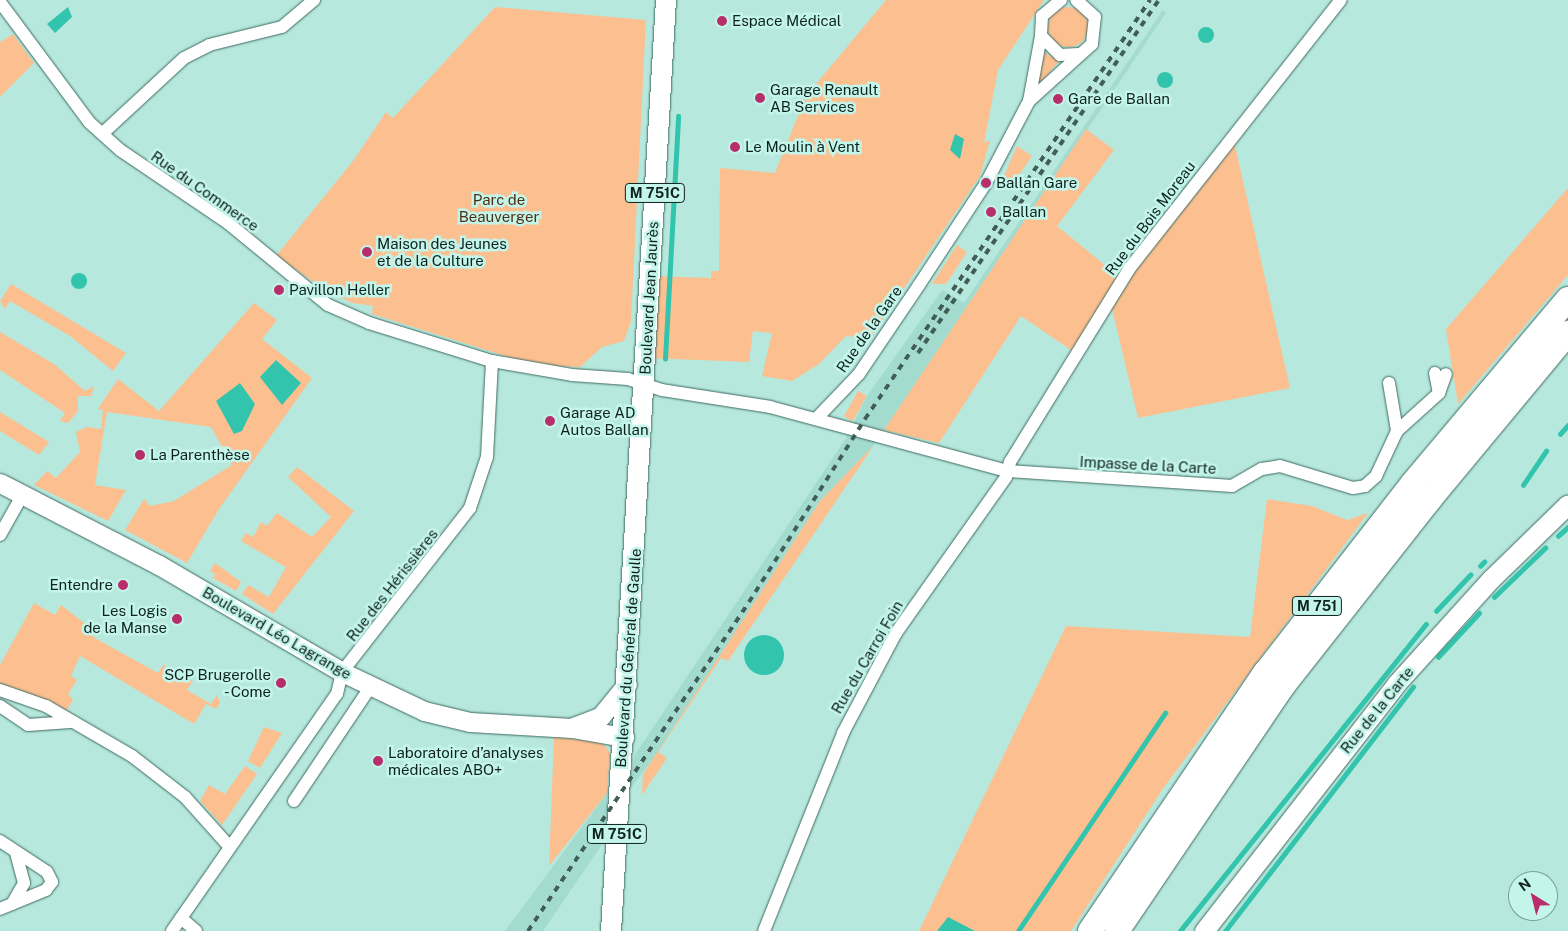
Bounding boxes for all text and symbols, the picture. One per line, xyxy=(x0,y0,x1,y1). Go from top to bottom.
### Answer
place label: Espace Médical xyxy=(732,12,841,30)
marker: Espace Médical xyxy=(716,15,728,27)
place label: Garage Renault AB Services xyxy=(770,80,878,115)
place label: Gare de Ballan xyxy=(1068,90,1170,108)
marker: Garage Renault AB Services xyxy=(754,92,766,104)
marker: Gare de Ballan xyxy=(1052,93,1064,105)
place label: Le Moulin à Vent xyxy=(745,138,861,156)
marker: Le Moulin à Vent xyxy=(729,141,741,153)
street label: Rue du Commerce xyxy=(148,147,262,235)
street label: Rue du Bois Moreau xyxy=(1101,157,1199,279)
place label: Ballan Gare xyxy=(996,174,1077,192)
marker: Ballan Gare xyxy=(980,177,992,189)
road number: M 751C xyxy=(624,182,686,204)
park label: Parc de Beauverger xyxy=(459,190,539,225)
place label: Ballan xyxy=(1002,203,1046,221)
marker: Ballan xyxy=(984,205,998,219)
street label: Boulevard Jean Jaurès xyxy=(636,221,662,375)
place label: Maison des Jeunes et de la Culture xyxy=(377,234,507,269)
marker: Maison des Jeunes et de la Culture xyxy=(361,246,373,258)
place label: Pavillon Heller xyxy=(289,281,390,299)
street label: Rue de la Gare xyxy=(832,282,906,376)
marker: Pavillon Heller xyxy=(273,284,285,296)
place label: Garage AD Autos Ballan xyxy=(560,403,649,438)
marker: Garage AD Autos Ballan xyxy=(544,415,556,427)
place label: La Parenthèse xyxy=(150,446,250,464)
marker: La Parenthèse xyxy=(134,449,146,461)
street label: Impasse de la Carte xyxy=(1079,452,1217,478)
street label: Rue des Hérissières xyxy=(342,525,442,645)
street label: Boulevard du Général de Gaulle xyxy=(611,548,645,768)
place label: Entendre xyxy=(49,576,113,594)
marker: Entendre xyxy=(117,579,129,591)
street label: Boulevard Léo Lagrange xyxy=(199,583,355,683)
road number: M 751 xyxy=(1291,594,1343,618)
street label: Rue du Carroi Foin xyxy=(827,597,907,717)
place label: Les Logis de la Manse xyxy=(83,601,167,636)
marker: Les Logis de la Manse xyxy=(171,613,183,625)
street label: Rue de la Carte xyxy=(1336,663,1418,757)
place label: SCP Brugerolle - Come xyxy=(164,665,271,700)
marker: SCP Brugerolle - Come xyxy=(275,677,287,689)
place label: Laboratoire d’analyses médicales ABO+ xyxy=(388,743,544,778)
marker: Laboratoire d’analyses médicales ABO+ xyxy=(372,755,384,767)
road number: M 751C xyxy=(586,822,648,846)
north arrow xyxy=(1508,871,1558,921)
text: N xyxy=(1516,875,1534,894)

